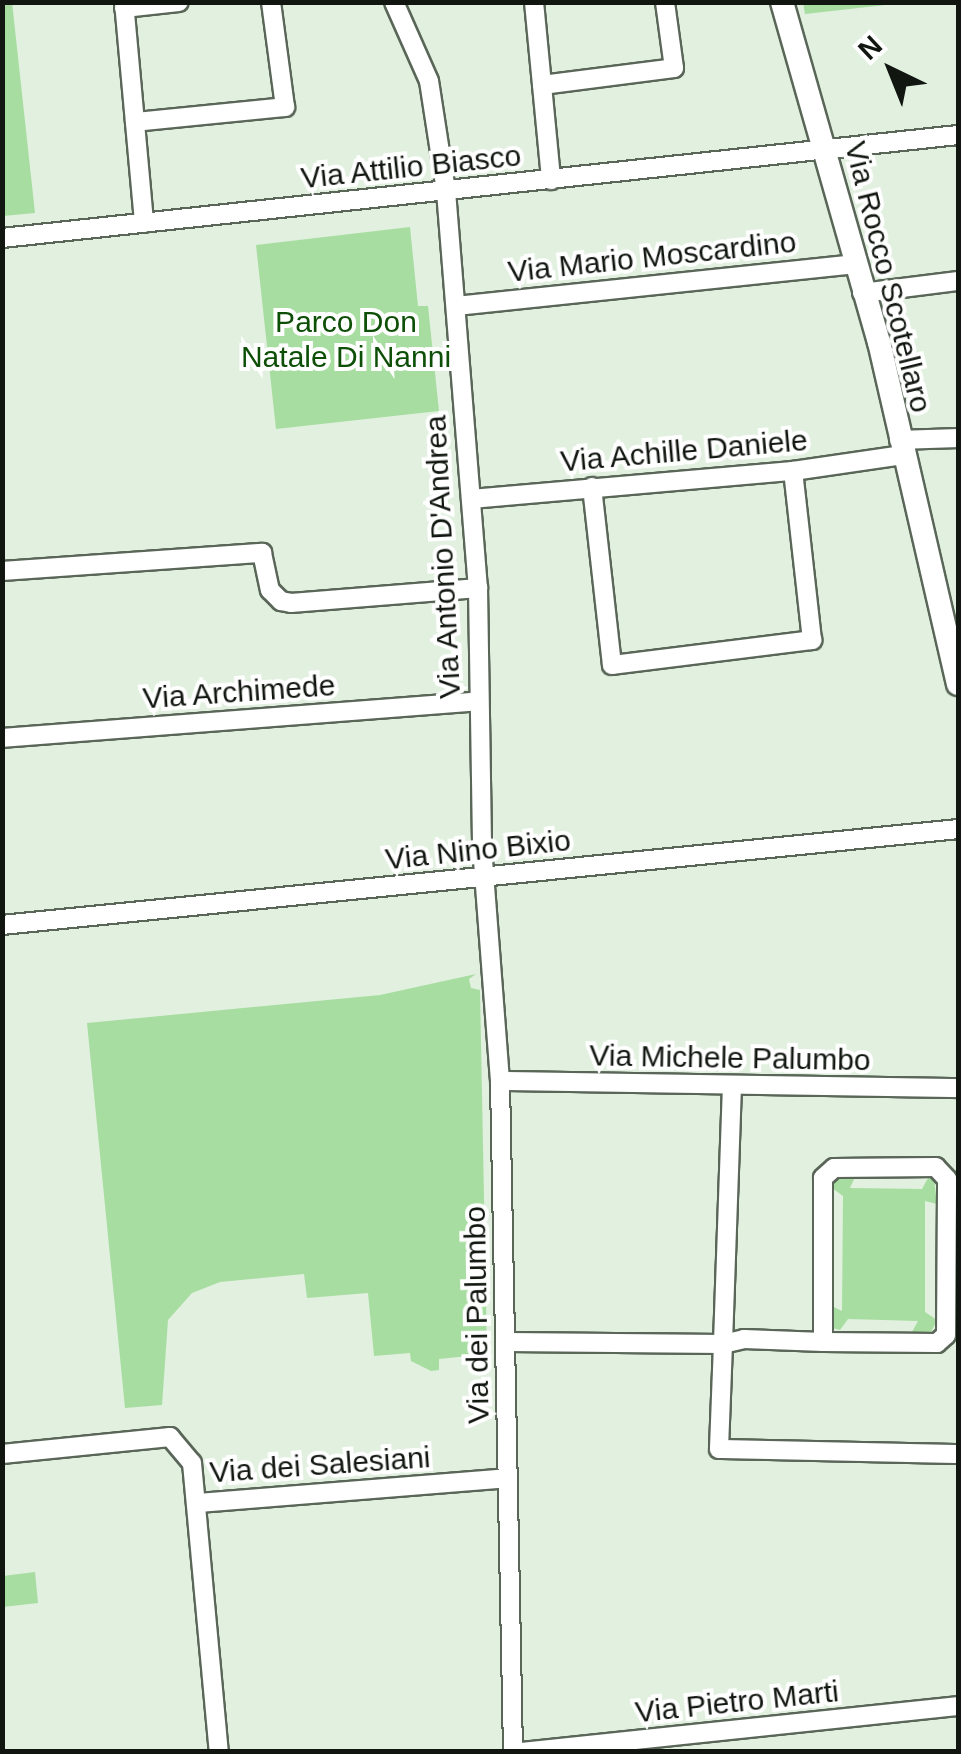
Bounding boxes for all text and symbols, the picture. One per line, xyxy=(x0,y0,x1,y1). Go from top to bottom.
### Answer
north arrow xyxy=(841,20,941,120)
text: N xyxy=(852,29,888,66)
street label: Via Attilio Biasco xyxy=(298,137,524,197)
street label: Via Rocco Scotellaro xyxy=(837,138,939,416)
street label: Via Mario Moscardino xyxy=(506,224,798,290)
park label: Parco Don Natale Di Nanni xyxy=(241,304,451,374)
street label: Via Antonio D'Andrea xyxy=(418,414,468,700)
street label: Via Achille Daniele xyxy=(558,422,810,480)
street label: Via Archimede xyxy=(141,667,337,717)
street label: Via Nino Bixio xyxy=(384,822,572,878)
street label: Via Michele Palumbo xyxy=(589,1038,871,1078)
street label: Via dei Palumbo xyxy=(457,1206,497,1424)
street label: Via dei Salesiani xyxy=(208,1439,432,1491)
street label: Via Pietro Marti xyxy=(633,1673,841,1731)

